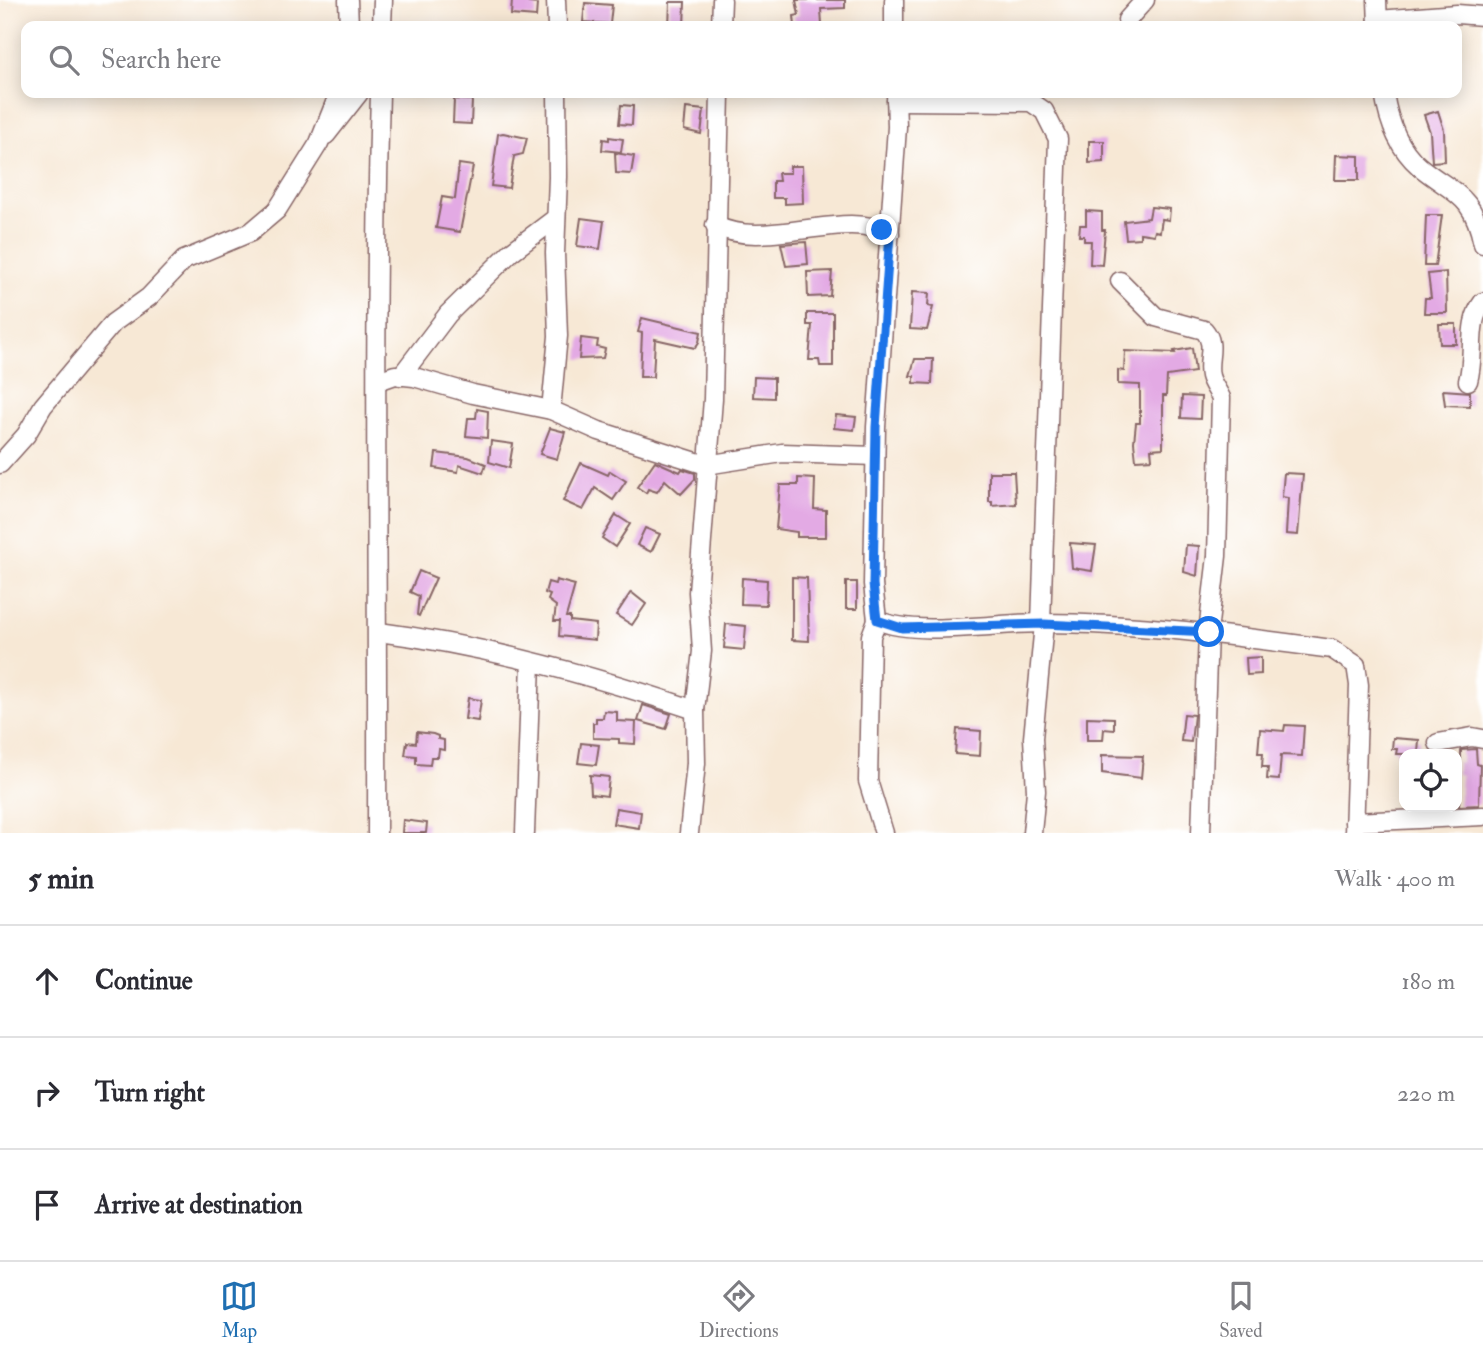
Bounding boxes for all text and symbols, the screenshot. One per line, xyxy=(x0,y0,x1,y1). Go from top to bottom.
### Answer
search box xyxy=(21,21,1462,98)
icon: search xyxy=(45,41,83,79)
text: Search here xyxy=(101,44,221,76)
route end xyxy=(866,214,897,245)
route start xyxy=(1193,616,1224,647)
map controls xyxy=(1399,749,1462,812)
button: locate xyxy=(1399,749,1462,812)
text: 5 min xyxy=(28,860,94,897)
text: Walk · 400 m xyxy=(1334,864,1455,893)
icon: ahead xyxy=(28,962,66,1000)
text: Continue xyxy=(95,965,193,997)
text: 180 m xyxy=(1402,967,1455,996)
icon: right xyxy=(28,1074,66,1112)
text: Turn right xyxy=(95,1077,205,1109)
text: 220 m xyxy=(1397,1079,1455,1108)
icon: arrive xyxy=(28,1186,66,1224)
text: Arrive at destination xyxy=(95,1189,303,1221)
tab: Map xyxy=(220,1277,258,1343)
tab: Directions xyxy=(699,1277,779,1343)
tab: Saved xyxy=(1219,1277,1263,1343)

